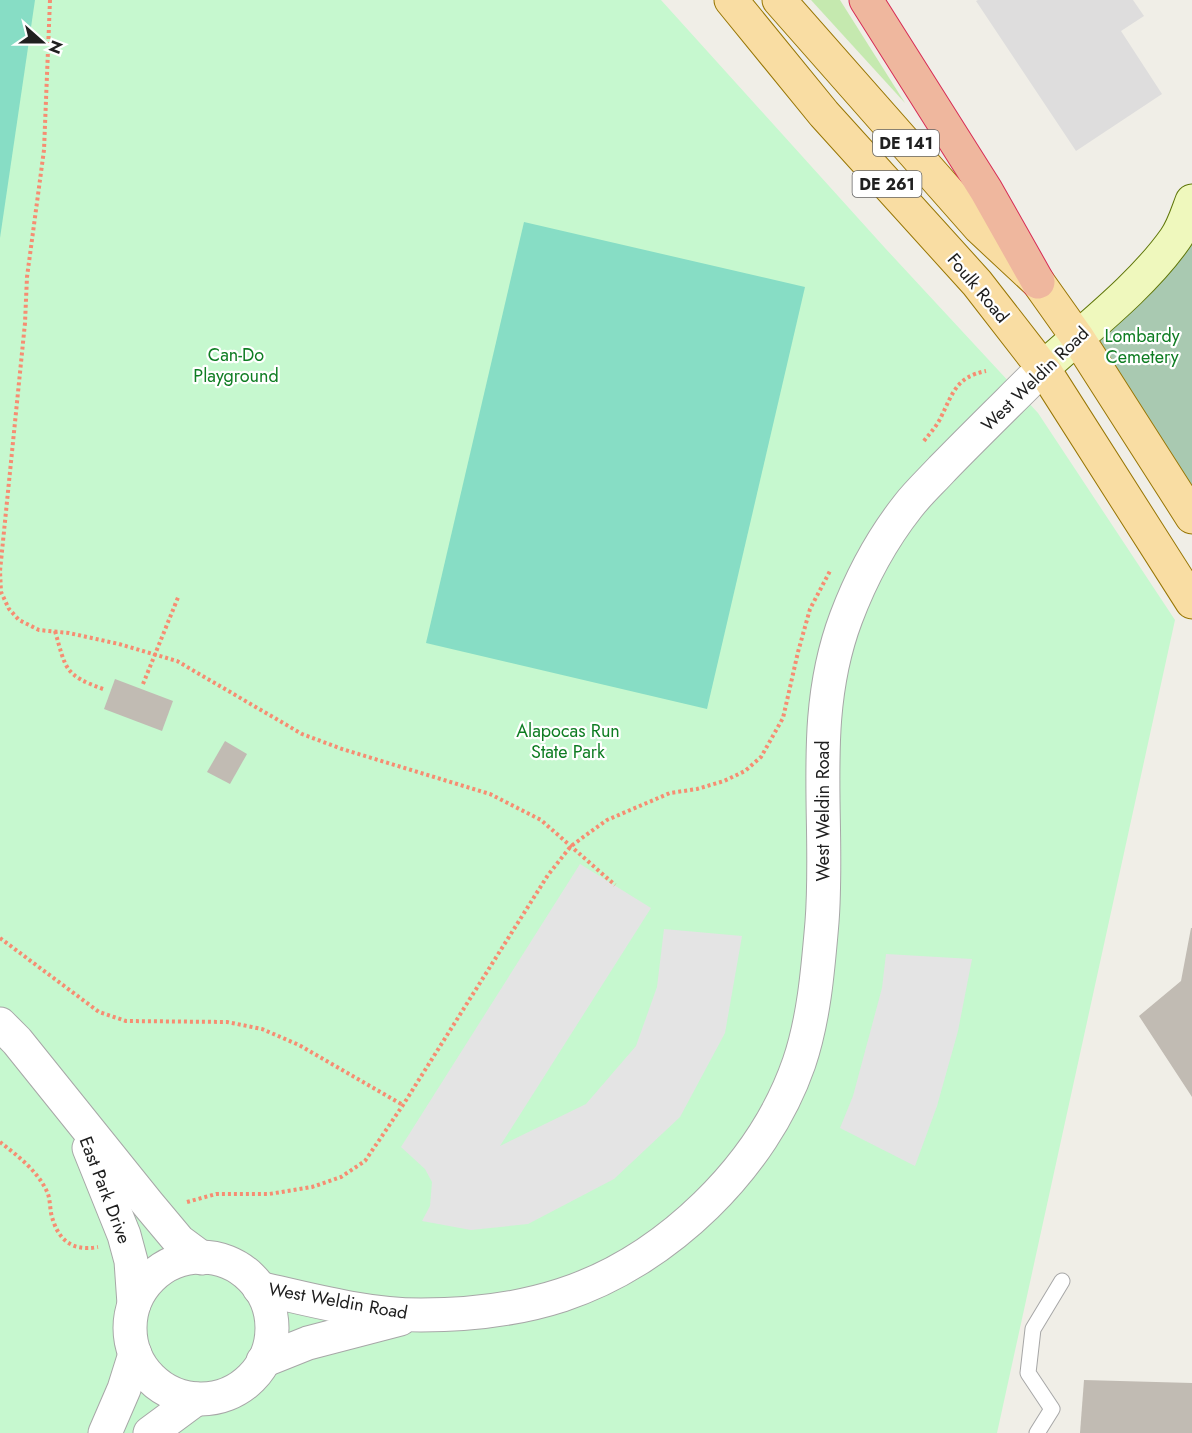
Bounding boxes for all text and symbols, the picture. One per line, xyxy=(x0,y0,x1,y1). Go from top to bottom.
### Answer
north arrow xyxy=(12,12,72,72)
text: N xyxy=(43,37,69,57)
road number: DE 141 xyxy=(873,130,939,156)
road number: DE 261 xyxy=(852,171,922,197)
street label: Foulk Road xyxy=(941,247,1015,329)
street label: West Weldin Road xyxy=(975,321,1095,437)
park label: Lombardy Cemetery xyxy=(1104,323,1180,370)
park label: Can-Do Playground xyxy=(193,342,279,389)
park label: Alapocas Run State Park xyxy=(516,718,620,765)
street label: West Weldin Road xyxy=(810,740,836,882)
street label: East Park Drive xyxy=(73,1133,137,1247)
street label: West Weldin Road xyxy=(266,1276,410,1326)

